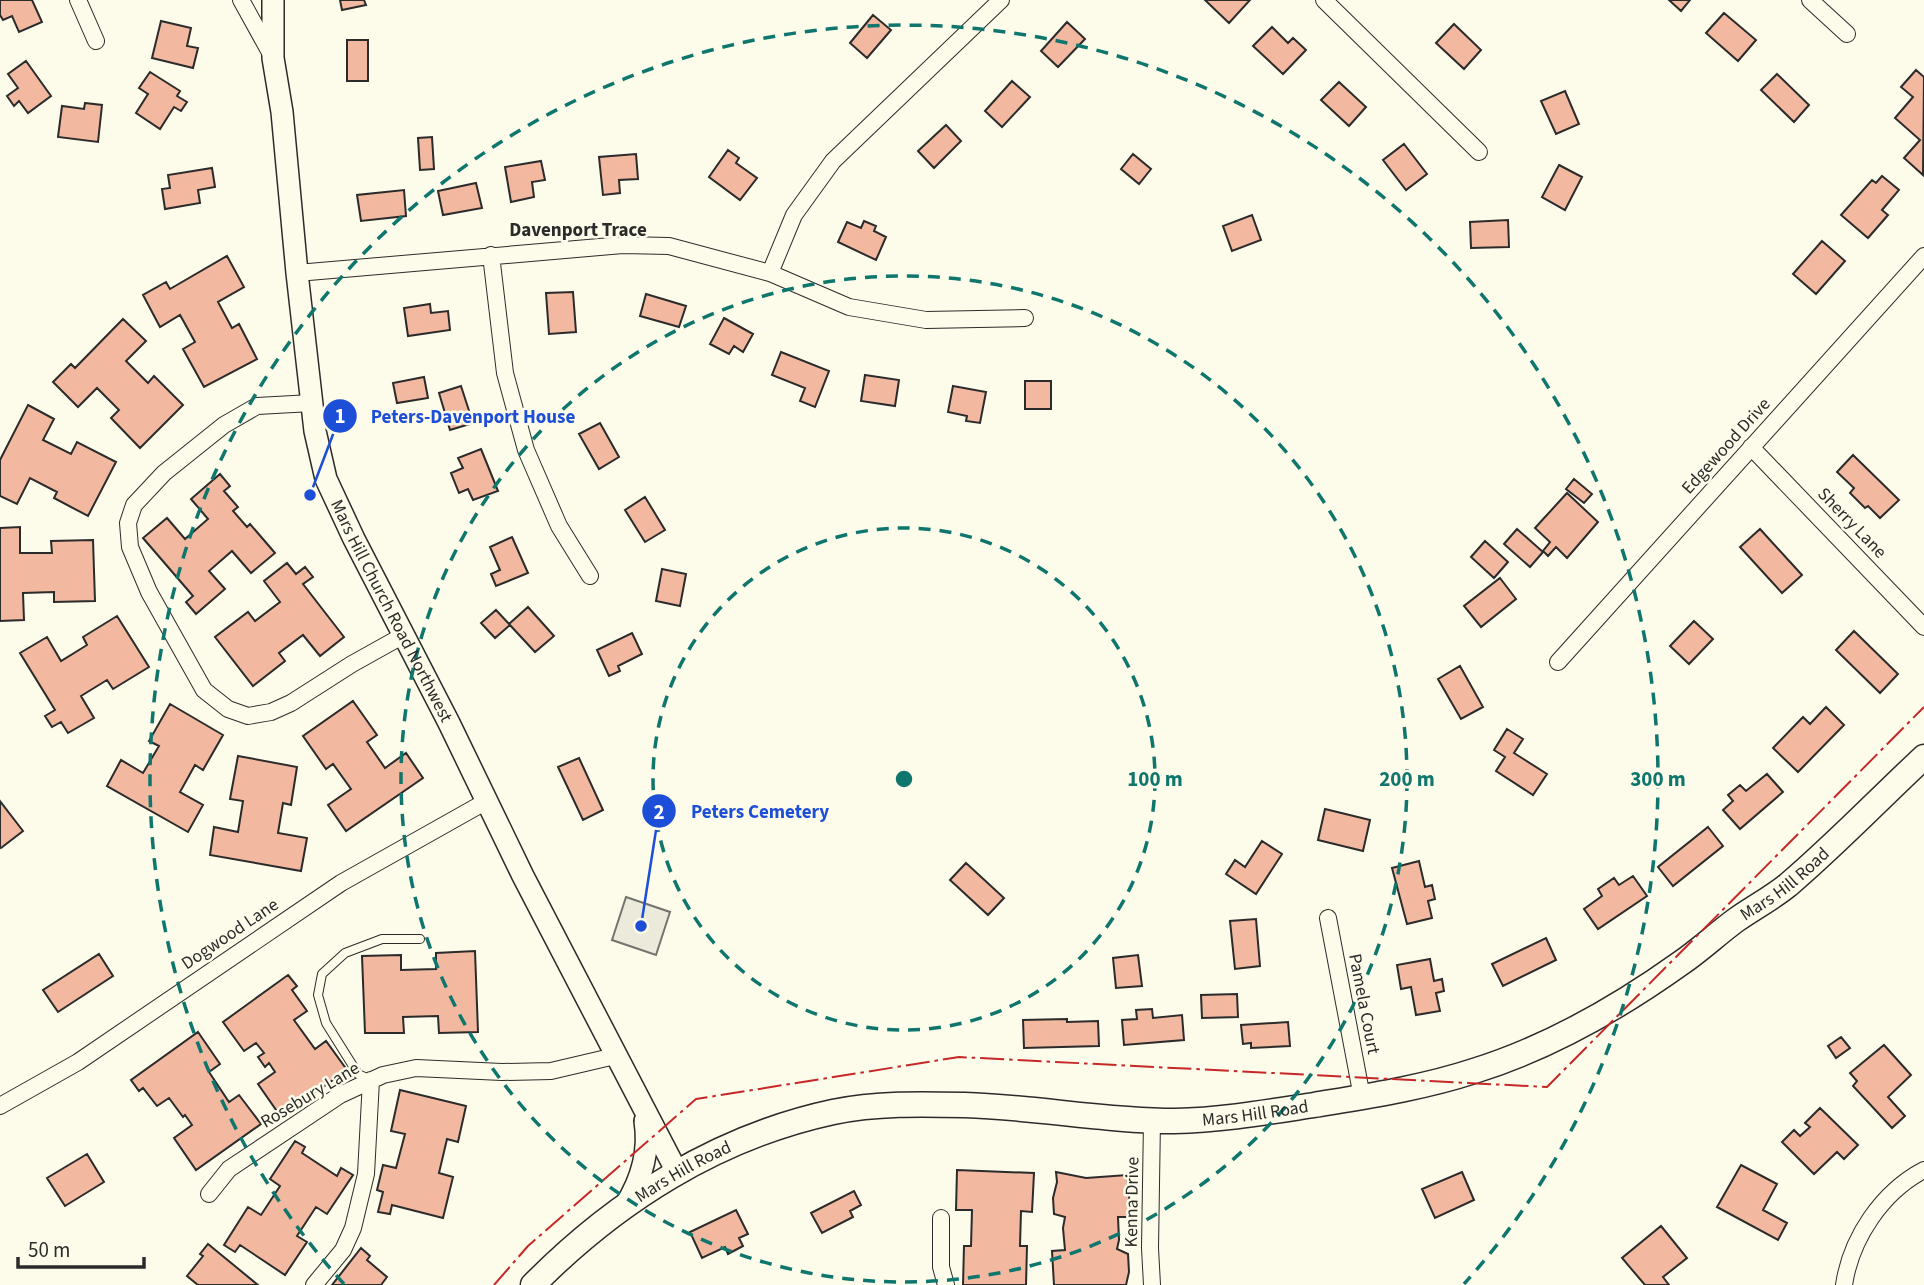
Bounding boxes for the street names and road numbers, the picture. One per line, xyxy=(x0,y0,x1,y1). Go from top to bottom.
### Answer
street label: Edgewood Drive xyxy=(1676,392,1776,500)
street label: Sherry Lane xyxy=(1812,482,1892,564)
street label: Mars Hill Church Road Northwest xyxy=(325,495,459,727)
street label: Mars Hill Road xyxy=(1735,841,1835,927)
street label: Dogwood Lane xyxy=(176,892,284,976)
street label: Pamela Court xyxy=(1342,952,1386,1056)
street label: Rosebury Lane xyxy=(256,1056,364,1134)
street label: Mars Hill Road xyxy=(1201,1094,1310,1132)
street label: Mars Hill Road xyxy=(630,1134,735,1208)
street label: Kenna Drive xyxy=(1119,1156,1145,1248)

